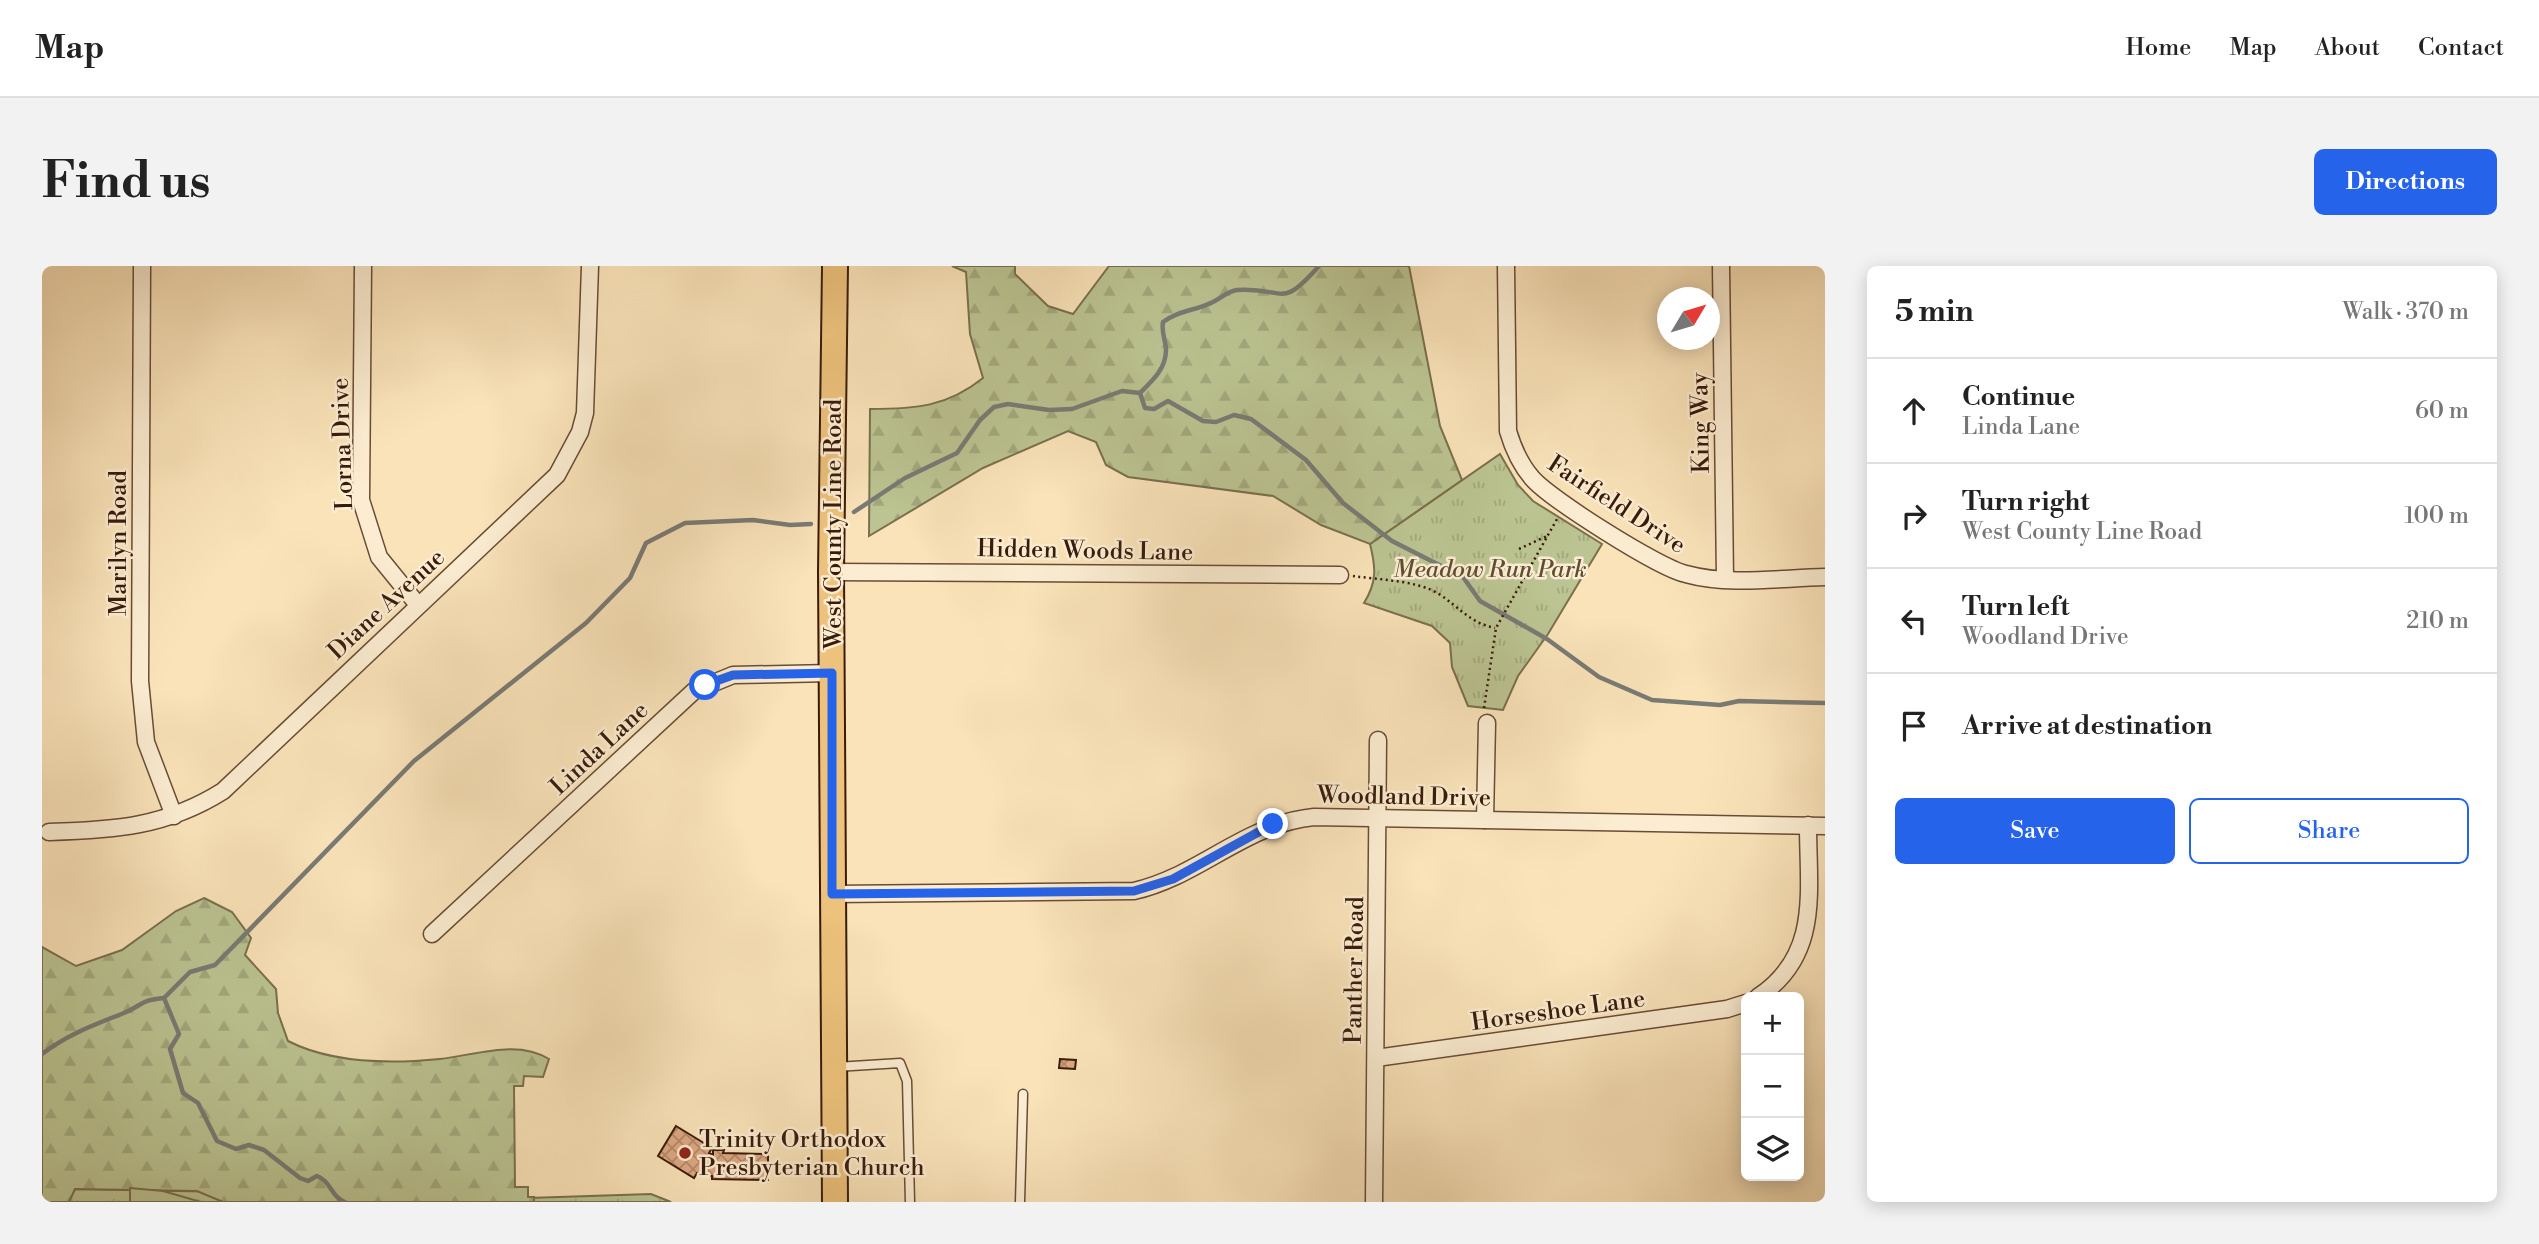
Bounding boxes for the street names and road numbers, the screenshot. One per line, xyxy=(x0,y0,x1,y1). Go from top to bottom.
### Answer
street label: King Way xyxy=(1685,372,1717,474)
street label: Lorna Drive xyxy=(326,377,360,511)
street label: West County Line Road xyxy=(819,398,849,650)
street label: Fairfield Drive xyxy=(1542,449,1691,561)
street label: Marilyn Road xyxy=(104,470,134,616)
street label: Hidden Woods Lane xyxy=(977,534,1193,568)
street label: Diane Avenue xyxy=(322,543,451,667)
street label: Linda Lane xyxy=(544,696,655,802)
street label: Woodland Drive xyxy=(1316,780,1491,814)
street label: Panther Road xyxy=(1339,896,1371,1044)
street label: Horseshoe Lane xyxy=(1469,984,1647,1038)

